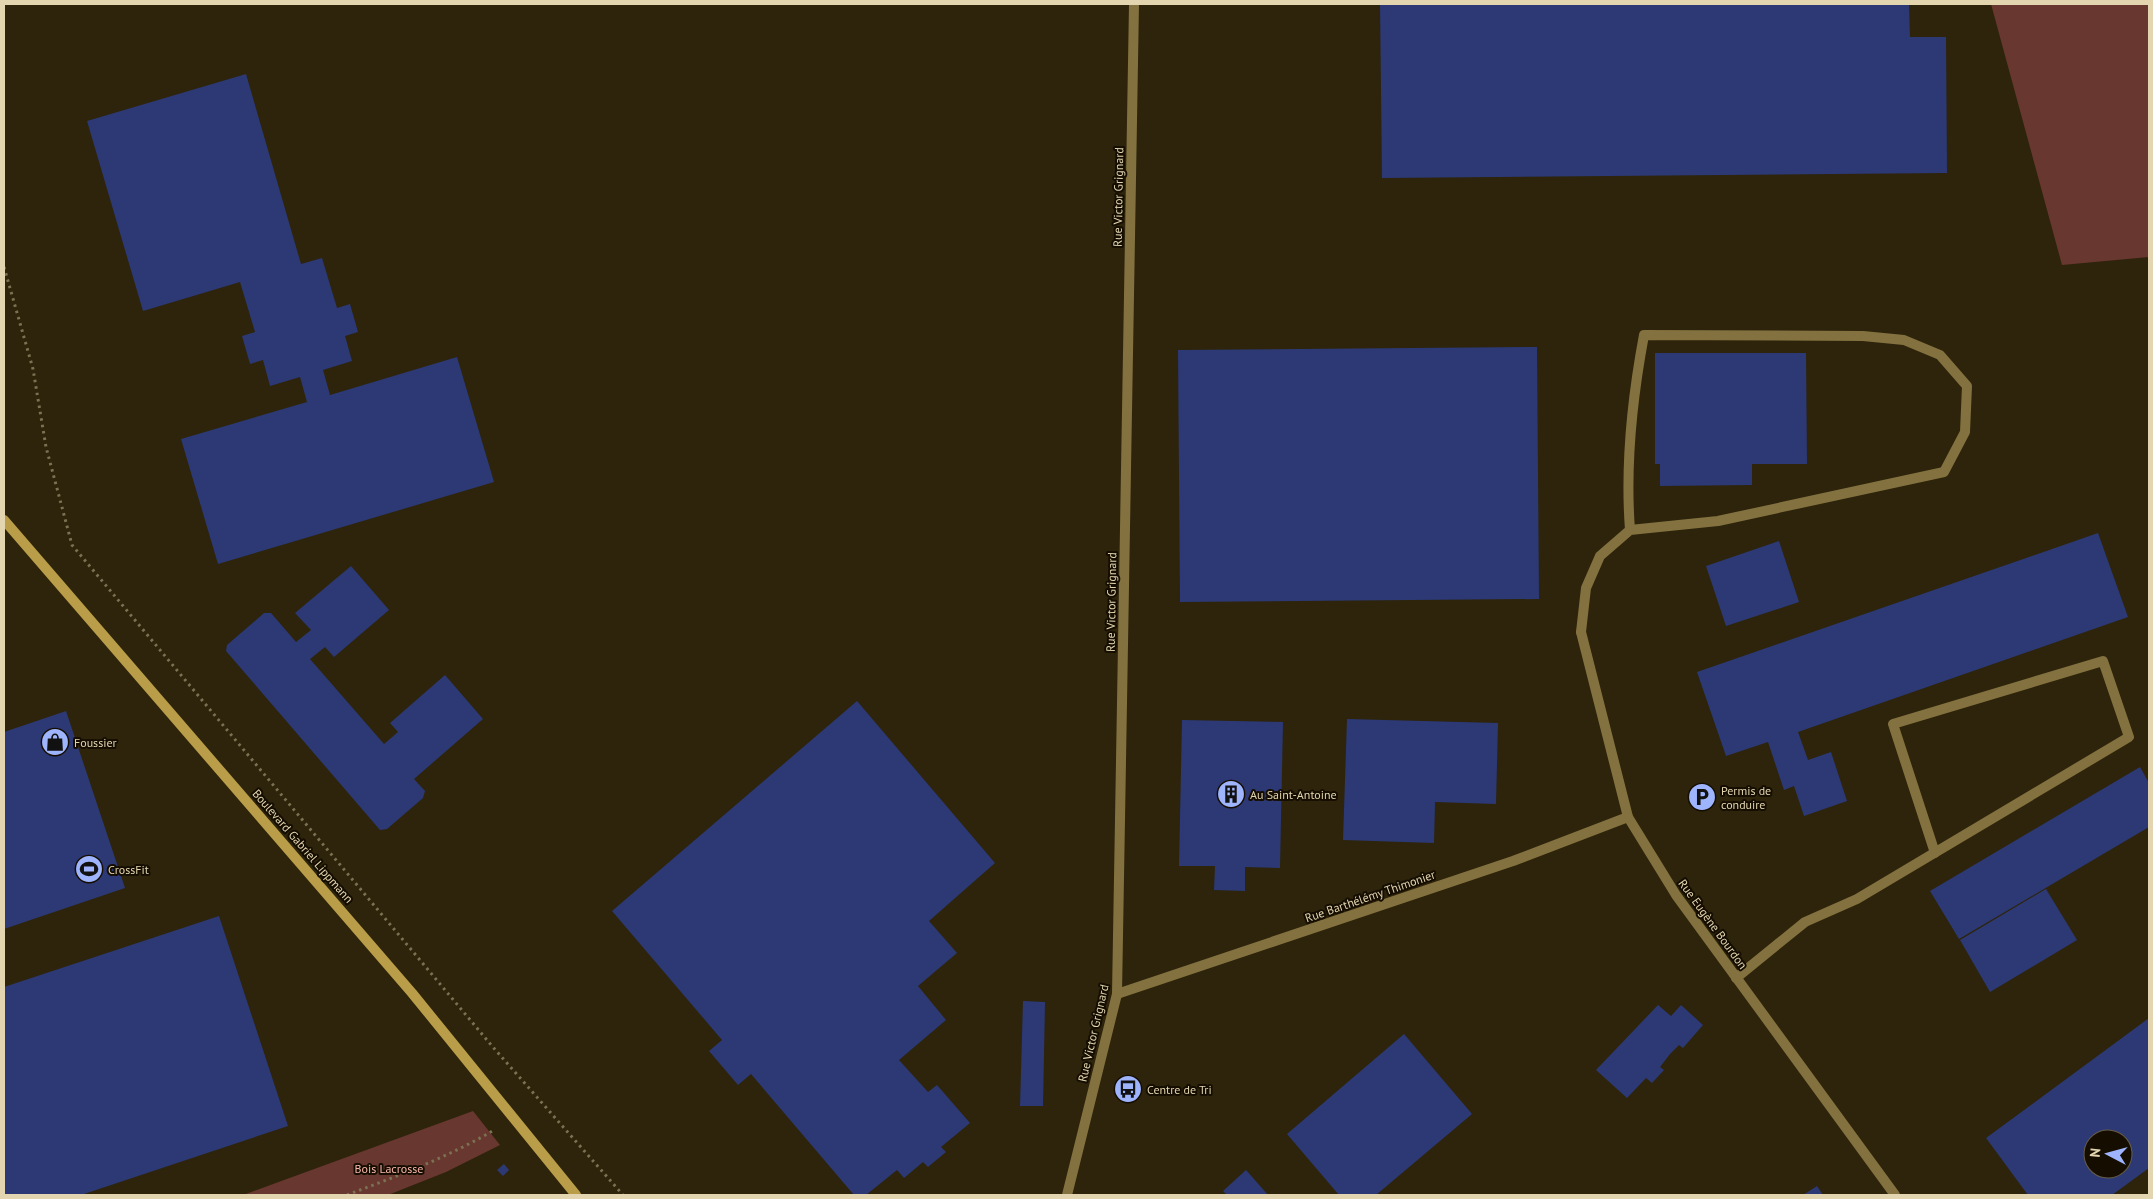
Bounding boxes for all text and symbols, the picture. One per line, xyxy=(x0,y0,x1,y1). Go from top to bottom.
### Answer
street label: Rue Victor Grignard xyxy=(1110,147,1126,247)
street label: Rue Victor Grignard xyxy=(1103,552,1119,652)
shop icon: Foussier xyxy=(40,727,70,757)
place label: Foussier xyxy=(74,735,117,750)
building icon: Au Saint-Antoine xyxy=(1216,779,1246,809)
parking icon: Permis de conduire xyxy=(1687,782,1717,812)
place label: Permis de conduire xyxy=(1721,783,1771,812)
street label: Boulevard Gabriel Lippmann xyxy=(250,786,356,906)
place label: Au Saint-Antoine xyxy=(1250,787,1337,802)
sports icon: CrossFit xyxy=(74,854,104,884)
place label: CrossFit xyxy=(108,862,149,877)
street label: Rue Barthélémy Thimonier xyxy=(1303,867,1437,925)
street label: Rue Eugène Bourdon xyxy=(1675,876,1751,972)
street label: Rue Victor Grignard xyxy=(1074,983,1112,1083)
bus stop icon: Centre de Tri xyxy=(1113,1074,1143,1104)
place label: Centre de Tri xyxy=(1147,1082,1212,1097)
north arrow xyxy=(2083,1129,2133,1179)
text: N xyxy=(2086,1147,2105,1158)
park label: Bois Lacrosse xyxy=(355,1161,423,1176)

